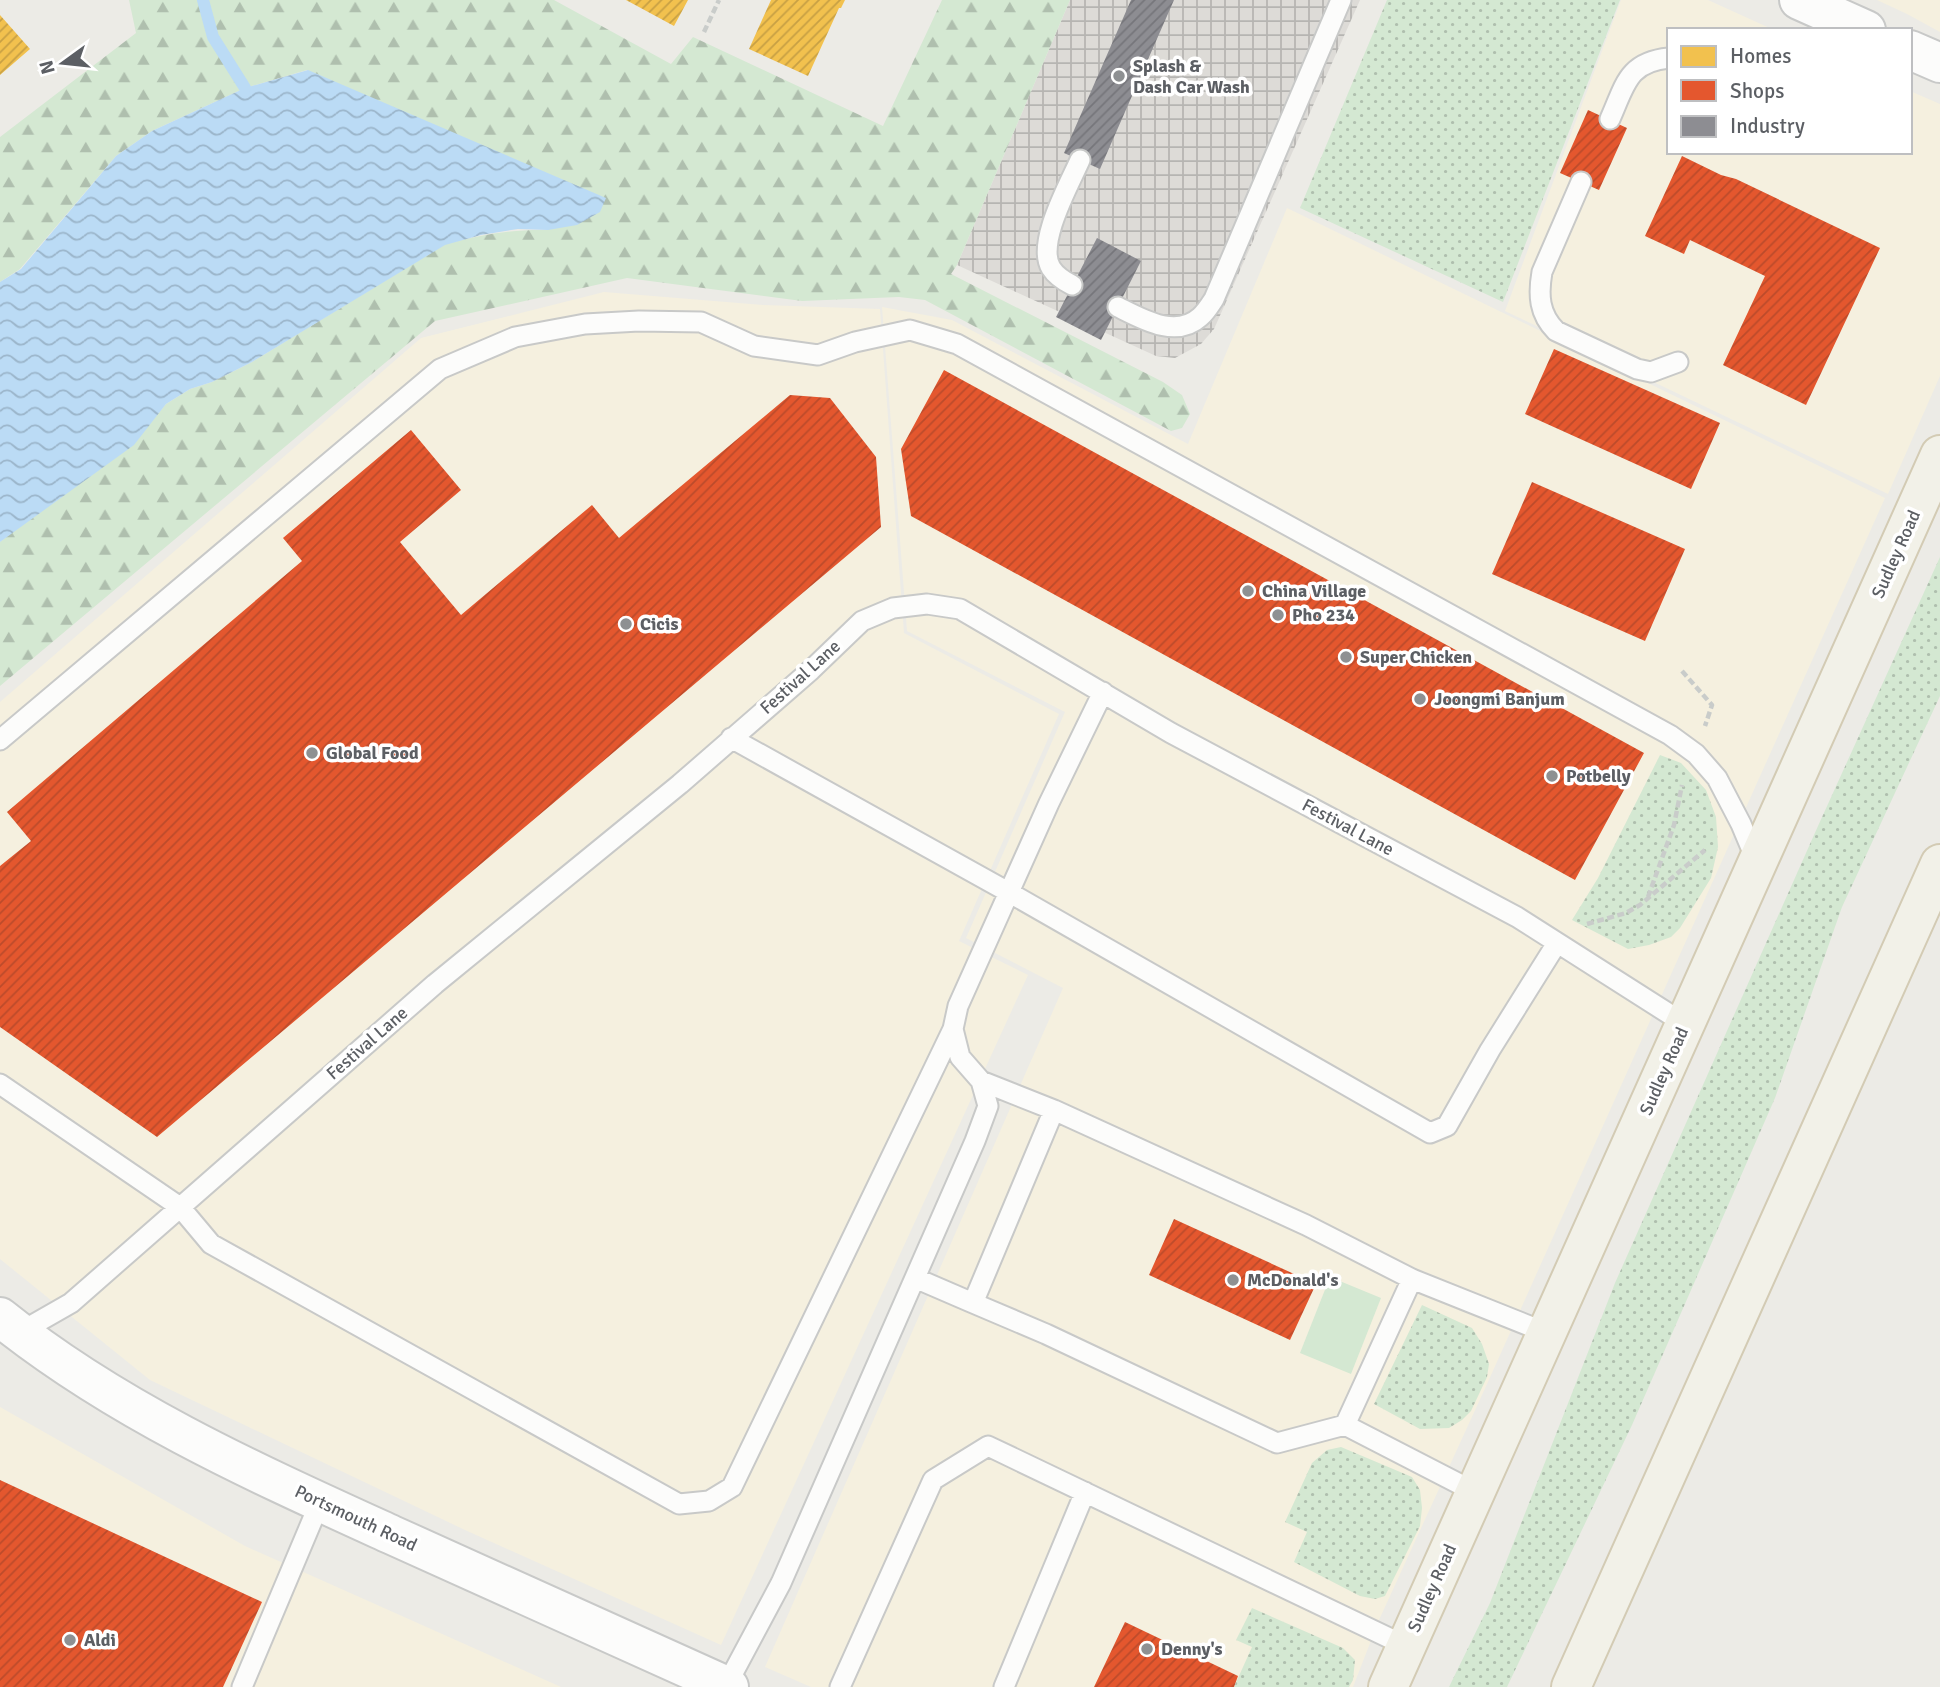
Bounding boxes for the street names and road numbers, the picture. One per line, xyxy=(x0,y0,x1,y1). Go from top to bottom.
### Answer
street label: Sudley Road xyxy=(1867,507,1925,601)
street label: Festival Lane xyxy=(755,635,845,719)
street label: Festival Lane xyxy=(1298,794,1398,860)
street label: Festival Lane xyxy=(322,1002,412,1084)
street label: Sudley Road xyxy=(1635,1024,1693,1118)
street label: Portsmouth Road xyxy=(291,1480,421,1556)
street label: Sudley Road xyxy=(1403,1541,1461,1635)

